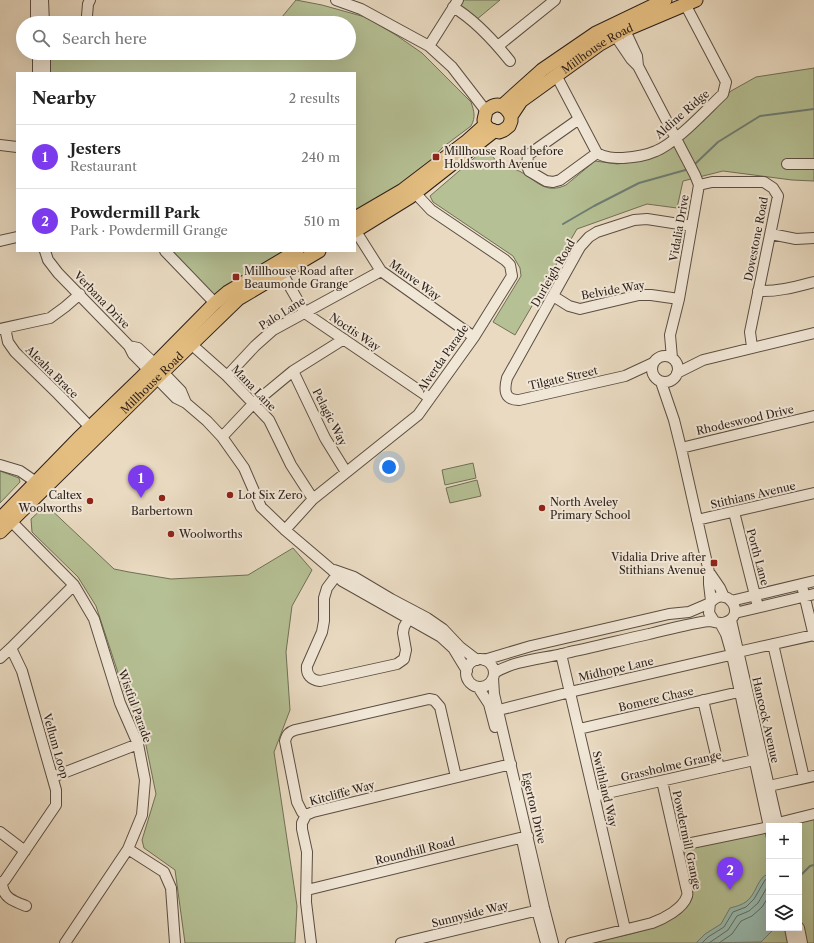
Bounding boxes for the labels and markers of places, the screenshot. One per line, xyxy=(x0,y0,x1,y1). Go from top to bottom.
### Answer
place label: Millhouse Road before Holdsworth Avenue xyxy=(444,144,563,171)
marker: Millhouse Road before Holdsworth Avenue xyxy=(431,152,441,162)
place label: Millhouse Road after Beaumonde Grange xyxy=(244,264,354,291)
marker: Millhouse Road after Beaumonde Grange xyxy=(231,272,241,282)
pin: 1 xyxy=(128,465,154,498)
place label: Caltex Woolworths xyxy=(17,488,83,515)
place label: Lot Six Zero xyxy=(238,488,303,502)
marker: Lot Six Zero xyxy=(225,490,235,500)
marker: Barbertown xyxy=(157,493,167,503)
place label: North Aveley Primary School xyxy=(550,495,631,522)
marker: Caltex Woolworths xyxy=(85,496,95,506)
marker: North Aveley Primary School xyxy=(537,503,547,513)
place label: Barbertown xyxy=(131,504,193,518)
place label: Woolworths xyxy=(178,527,243,541)
marker: Woolworths xyxy=(166,529,176,539)
place label: Vidalia Drive after Stithians Avenue xyxy=(610,550,706,577)
marker: Vidalia Drive after Stithians Avenue xyxy=(709,558,719,568)
pin: 2 xyxy=(717,857,743,890)

